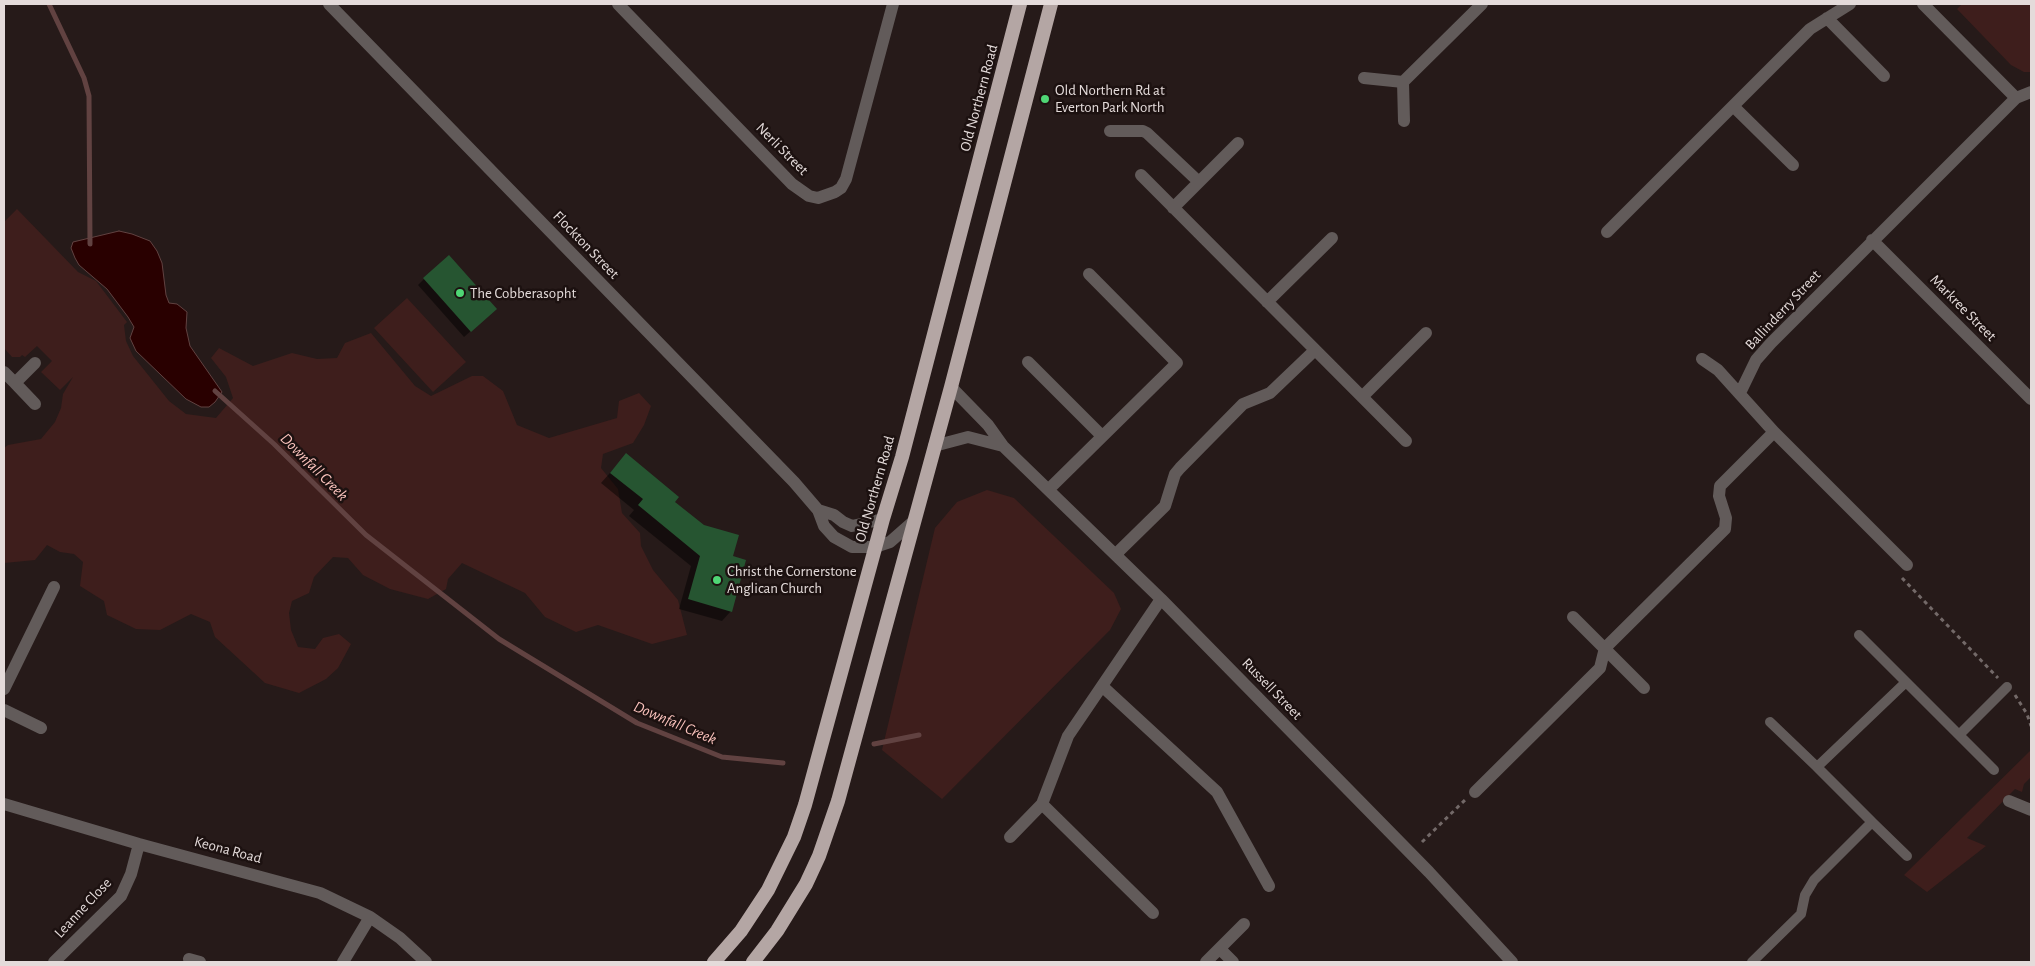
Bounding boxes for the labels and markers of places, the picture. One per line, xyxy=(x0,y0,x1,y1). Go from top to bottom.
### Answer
place label: Old Northern Rd at Everton Park North xyxy=(1055,81,1165,116)
marker: Old Northern Rd at Everton Park North xyxy=(1039,93,1051,105)
place label: The Cobberasopht xyxy=(470,284,576,302)
marker: The Cobberasopht xyxy=(454,287,466,299)
place label: Christ the Cornerstone Anglican Church xyxy=(727,562,857,597)
marker: Christ the Cornerstone Anglican Church xyxy=(711,574,723,586)

